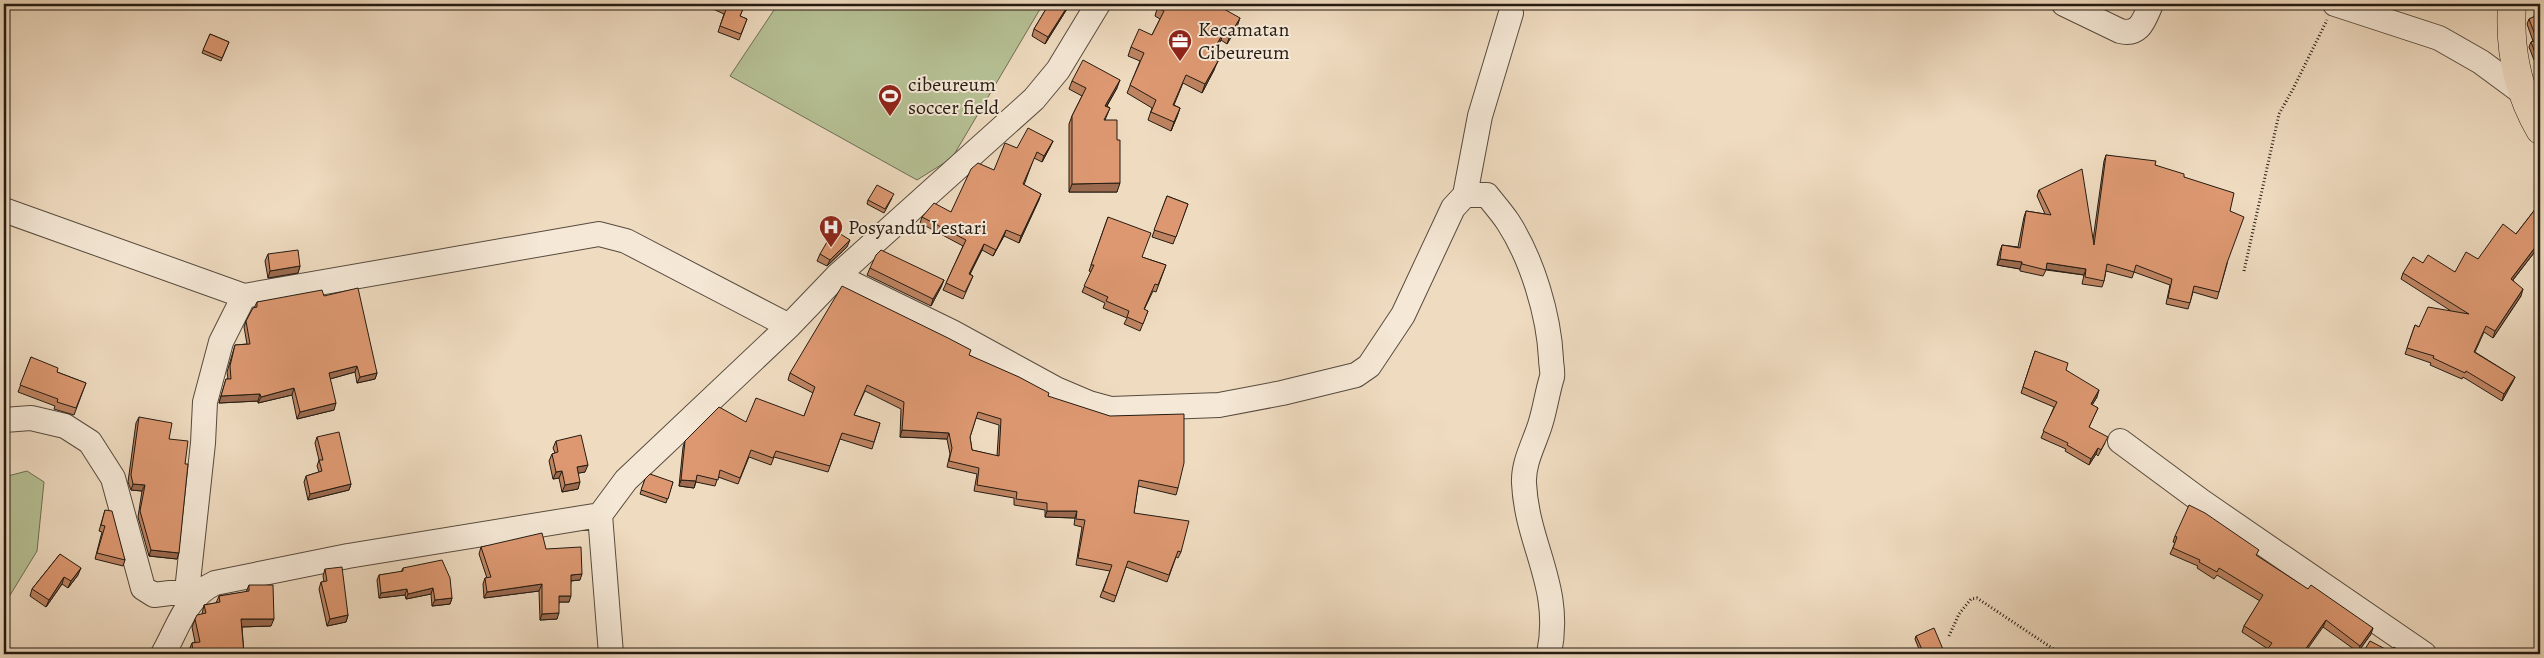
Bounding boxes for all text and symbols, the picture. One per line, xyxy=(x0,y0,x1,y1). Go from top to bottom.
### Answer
place label: Kecamatan Cibeureum xyxy=(1198,16,1290,66)
office icon: Kecamatan Cibeureum xyxy=(1167,28,1193,62)
place label: cibeureum soccer field xyxy=(908,71,1000,121)
sports icon: cibeureum soccer field xyxy=(877,83,903,117)
hospital icon: Posyandu Lestari xyxy=(818,214,844,248)
place label: Posyandu Lestari xyxy=(848,214,987,241)

